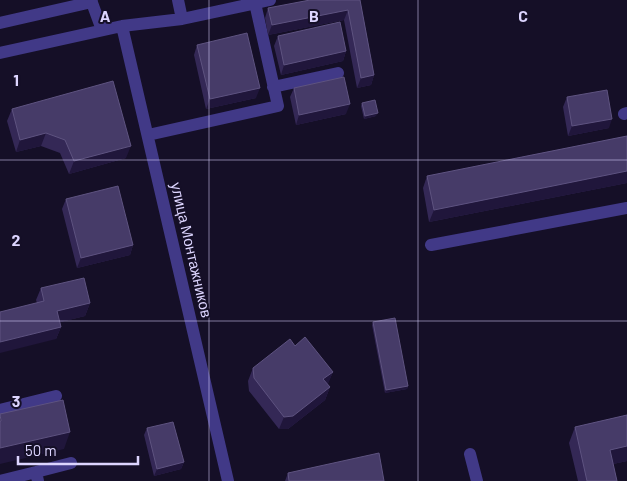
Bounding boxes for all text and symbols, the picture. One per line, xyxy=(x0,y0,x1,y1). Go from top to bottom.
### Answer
text: A xyxy=(100,6,111,25)
text: B xyxy=(309,6,319,25)
text: C xyxy=(518,6,528,25)
text: 1 xyxy=(13,70,19,89)
street label: улица Монтажников xyxy=(168,180,216,319)
text: 2 xyxy=(12,230,21,249)
text: 3 xyxy=(12,391,20,410)
scale bar xyxy=(18,434,138,466)
text: 50 m xyxy=(25,441,57,459)

